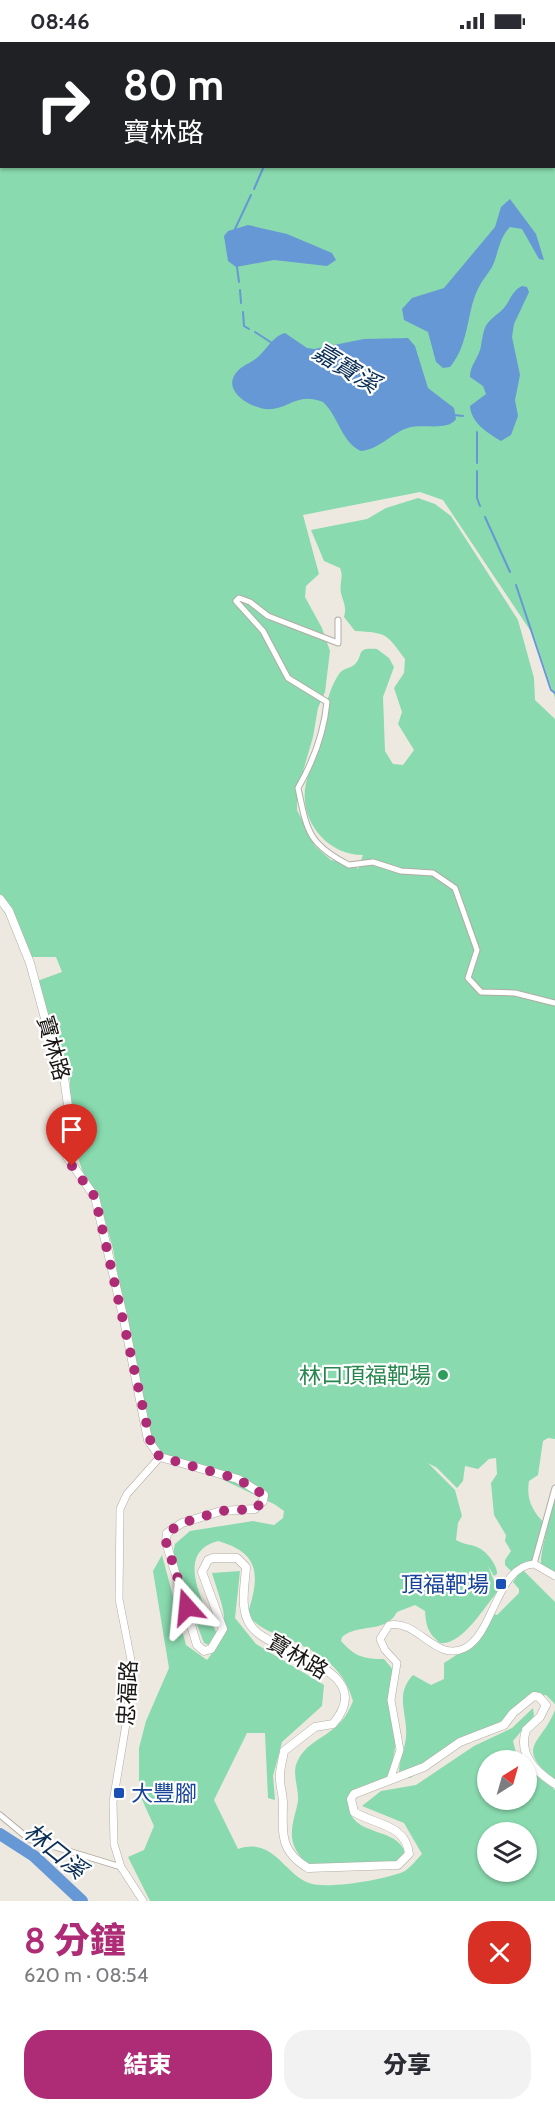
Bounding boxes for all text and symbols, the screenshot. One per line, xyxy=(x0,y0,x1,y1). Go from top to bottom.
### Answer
text: 08:46 xyxy=(30,8,90,35)
text: 80 m xyxy=(123,59,224,111)
icon: right xyxy=(24,66,102,144)
text: 寶林路 xyxy=(123,116,204,149)
water label: 嘉寶溪 xyxy=(308,337,387,400)
street label: 寶林路 xyxy=(31,1013,76,1084)
pin xyxy=(46,1104,97,1166)
icon: arrive xyxy=(55,1113,88,1146)
place label: 林口頂福靶場 xyxy=(299,1362,431,1389)
marker: 林口頂福靶場 xyxy=(436,1368,450,1382)
place label: 頂福靶場 xyxy=(401,1571,489,1598)
position arrow xyxy=(155,1575,219,1639)
marker: 頂福靶場 xyxy=(494,1577,508,1591)
street label: 寶林路 xyxy=(262,1628,333,1685)
street label: 忠福路 xyxy=(112,1659,143,1727)
north arrow xyxy=(477,1750,537,1810)
map controls xyxy=(477,1750,537,1882)
place label: 大豐腳 xyxy=(131,1780,197,1807)
marker: 大豐腳 xyxy=(112,1786,126,1800)
water label: 林口溪 xyxy=(18,1817,95,1886)
button: layers xyxy=(477,1822,537,1882)
text: 8 分鐘 xyxy=(24,1918,126,1962)
button: close xyxy=(468,1921,531,1984)
text: 620 m · 08:54 xyxy=(24,1963,148,1987)
button: 結束 xyxy=(24,2030,272,2099)
button: 分享 xyxy=(284,2030,531,2099)

